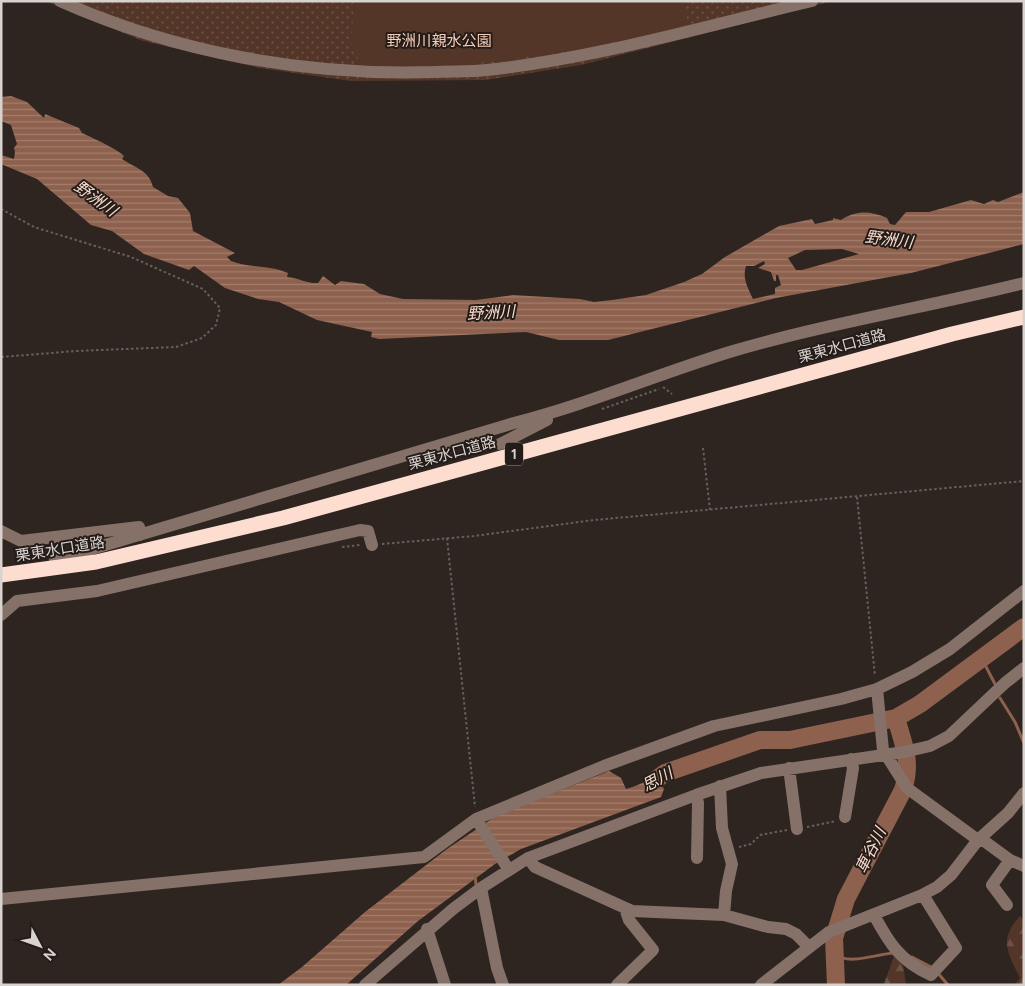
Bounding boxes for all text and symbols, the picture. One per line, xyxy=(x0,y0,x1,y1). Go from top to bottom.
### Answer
park label: 野洲川親水公園 xyxy=(386,32,492,50)
water label: 野洲川 xyxy=(71,177,122,221)
water label: 野洲川 xyxy=(864,227,916,252)
water label: 野洲川 xyxy=(467,302,517,323)
street label: 栗東水口道路 xyxy=(796,326,888,366)
street label: 栗東水口道路 xyxy=(406,433,498,473)
road number: 1 xyxy=(505,442,523,466)
street label: 栗東水口道路 xyxy=(14,533,106,565)
water label: 思川 xyxy=(639,763,678,795)
water label: 車谷川 xyxy=(851,823,890,876)
north arrow xyxy=(15,921,65,971)
text: N xyxy=(39,945,59,964)

